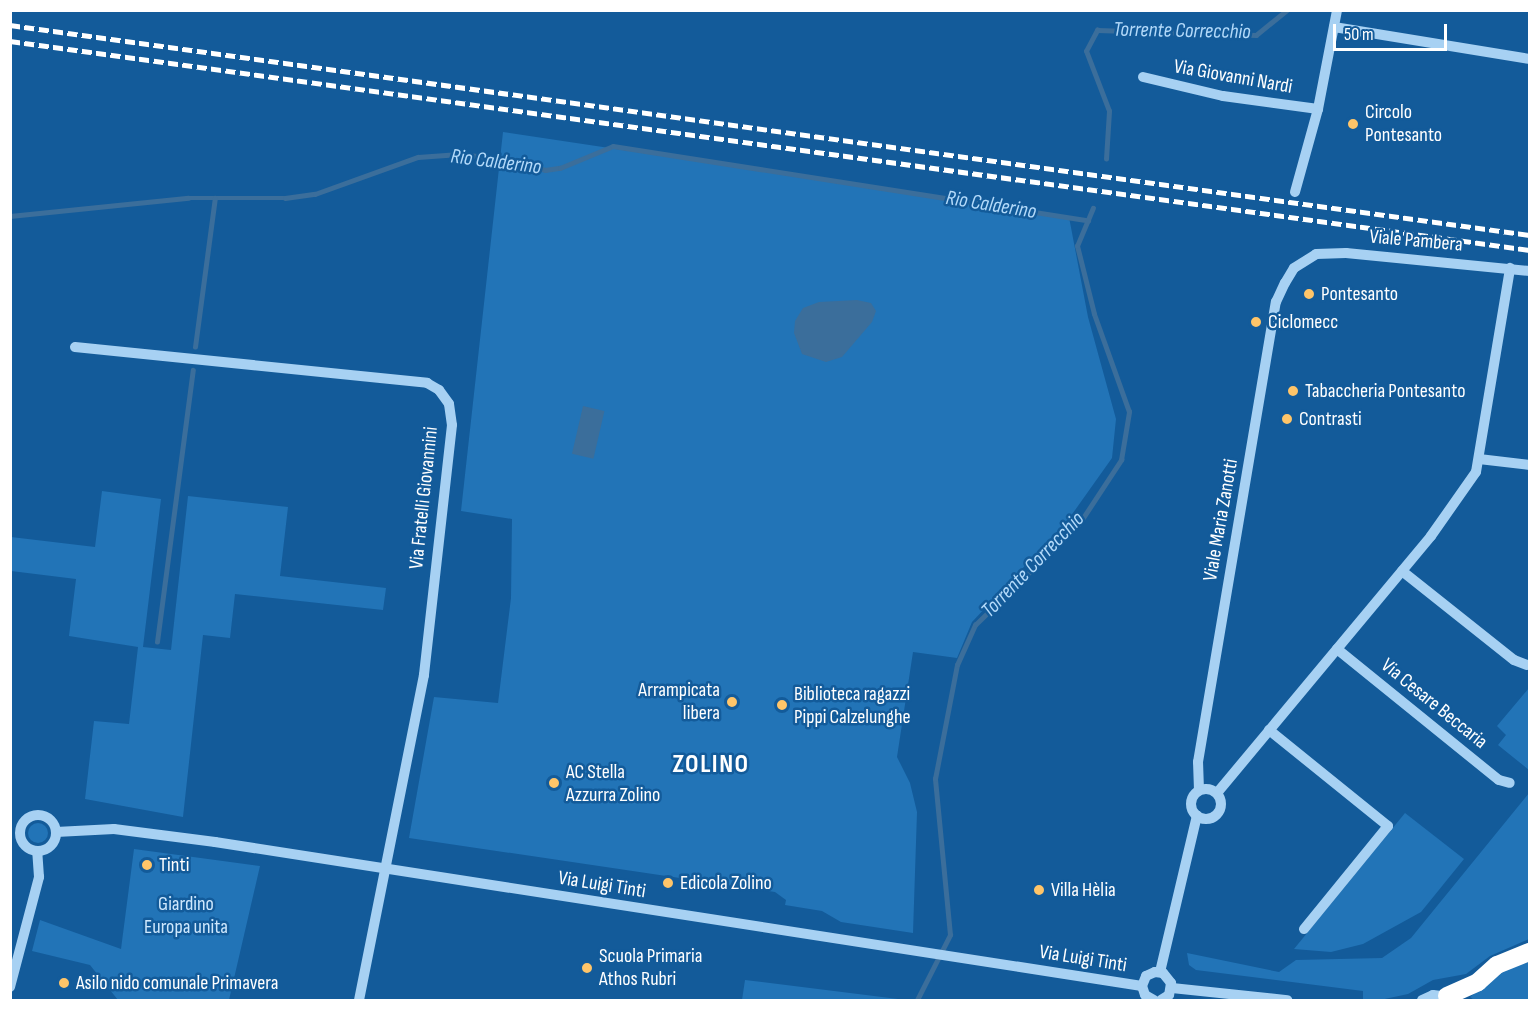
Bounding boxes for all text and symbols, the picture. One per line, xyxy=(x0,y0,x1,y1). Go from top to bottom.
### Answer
scale bar xyxy=(1336,12,1450,50)
water label: Torrente Correcchio xyxy=(1113,17,1251,45)
text: 50 m xyxy=(1344,24,1374,45)
street label: Via Giovanni Nardi xyxy=(1172,55,1294,99)
place label: Circolo Pontesanto xyxy=(1365,100,1442,147)
marker: Circolo Pontesanto xyxy=(1346,117,1360,131)
water label: Rio Calderino xyxy=(449,144,543,180)
water label: Rio Calderino xyxy=(944,185,1038,225)
street label: Viale Pambera xyxy=(1368,225,1464,257)
place label: Pontesanto xyxy=(1321,282,1398,306)
marker: Pontesanto xyxy=(1302,287,1316,301)
place label: Ciclomecc xyxy=(1268,310,1338,334)
marker: Ciclomecc xyxy=(1249,315,1263,329)
place label: Tabaccheria Pontesanto xyxy=(1305,379,1465,403)
marker: Tabaccheria Pontesanto xyxy=(1286,384,1300,398)
place label: Contrasti xyxy=(1299,407,1362,431)
marker: Contrasti xyxy=(1280,412,1294,426)
street label: Via Fratelli Giovannini xyxy=(405,426,443,570)
street label: Viale Maria Zanotti xyxy=(1198,457,1244,583)
water label: Torrente Correcchio xyxy=(976,507,1090,623)
street label: Via Cesare Beccaria xyxy=(1376,654,1492,754)
place label: Arrampicata libera xyxy=(638,678,720,725)
place label: Biblioteca ragazzi Pippi Calzelunghe xyxy=(794,682,911,729)
marker: Arrampicata libera xyxy=(725,695,739,709)
marker: Biblioteca ragazzi Pippi Calzelunghe xyxy=(775,698,789,712)
district label: ZOLINO xyxy=(672,749,750,781)
place label: AC Stella Azzurra Zolino xyxy=(566,760,660,807)
marker: AC Stella Azzurra Zolino xyxy=(547,776,561,790)
place label: Tinti xyxy=(159,853,189,877)
marker: Tinti xyxy=(140,858,154,872)
street label: Via Luigi Tinti xyxy=(557,866,647,904)
place label: Edicola Zolino xyxy=(680,871,772,895)
marker: Edicola Zolino xyxy=(661,876,675,890)
place label: Villa Hèlia xyxy=(1051,878,1116,902)
marker: Villa Hèlia xyxy=(1032,883,1046,897)
park label: Giardino Europa unita xyxy=(144,893,228,940)
street label: Via Luigi Tinti xyxy=(1038,940,1128,978)
place label: Scuola Primaria Athos Rubri xyxy=(599,945,702,992)
marker: Scuola Primaria Athos Rubri xyxy=(580,961,594,975)
place label: Asilo nido comunale Primavera xyxy=(76,971,278,995)
marker: Asilo nido comunale Primavera xyxy=(57,976,71,990)

